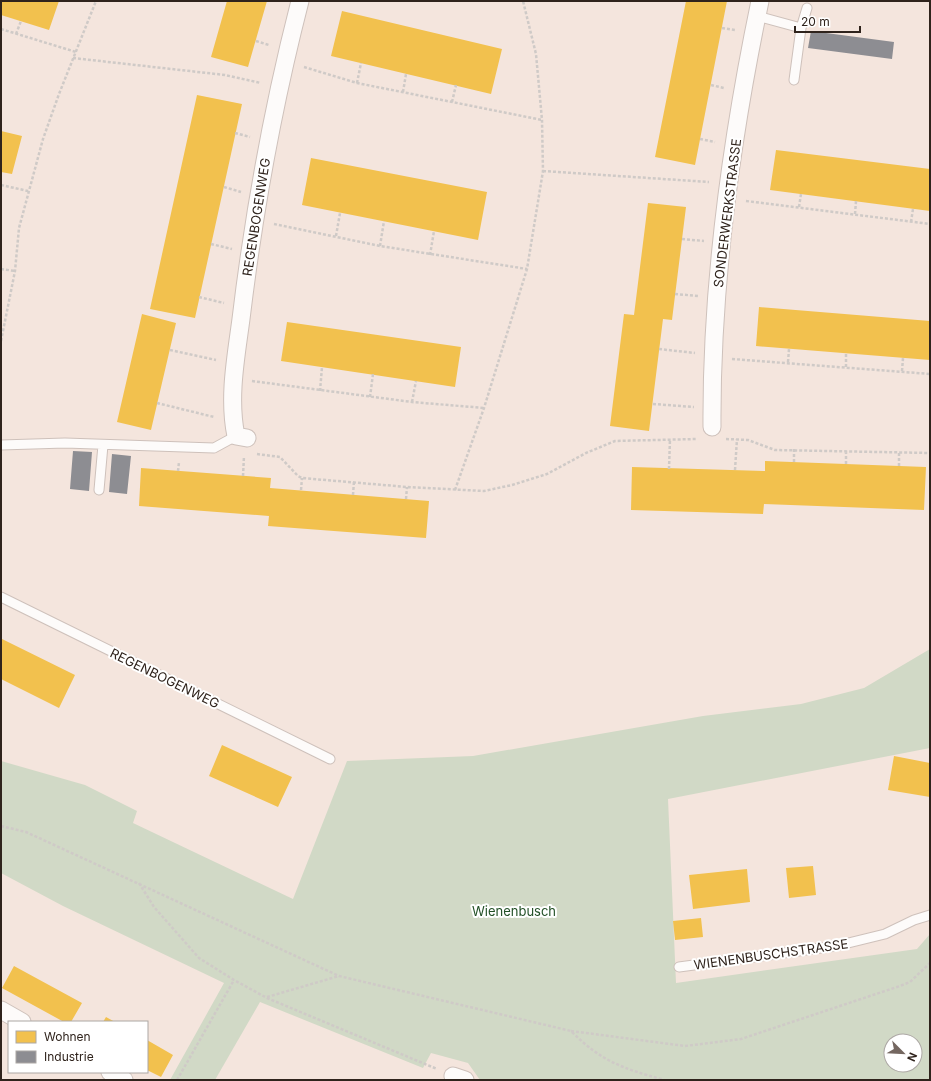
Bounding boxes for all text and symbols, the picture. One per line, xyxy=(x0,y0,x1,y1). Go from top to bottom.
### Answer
scale bar xyxy=(795,8,860,34)
text: 20 m xyxy=(801,14,830,29)
street label: SONDERWERKSTRASSE xyxy=(710,138,744,288)
street label: REGENBOGENWEG xyxy=(239,157,273,277)
street label: REGENBOGENWEG xyxy=(108,645,222,711)
park label: Wienenbusch xyxy=(472,903,556,919)
street label: WIENENBUSCHSTRASSE xyxy=(693,935,849,973)
legend xyxy=(8,1021,148,1073)
text: Wohnen xyxy=(44,1029,91,1044)
north arrow xyxy=(883,1033,923,1073)
text: Industrie xyxy=(44,1049,94,1064)
text: N xyxy=(904,1050,920,1064)

